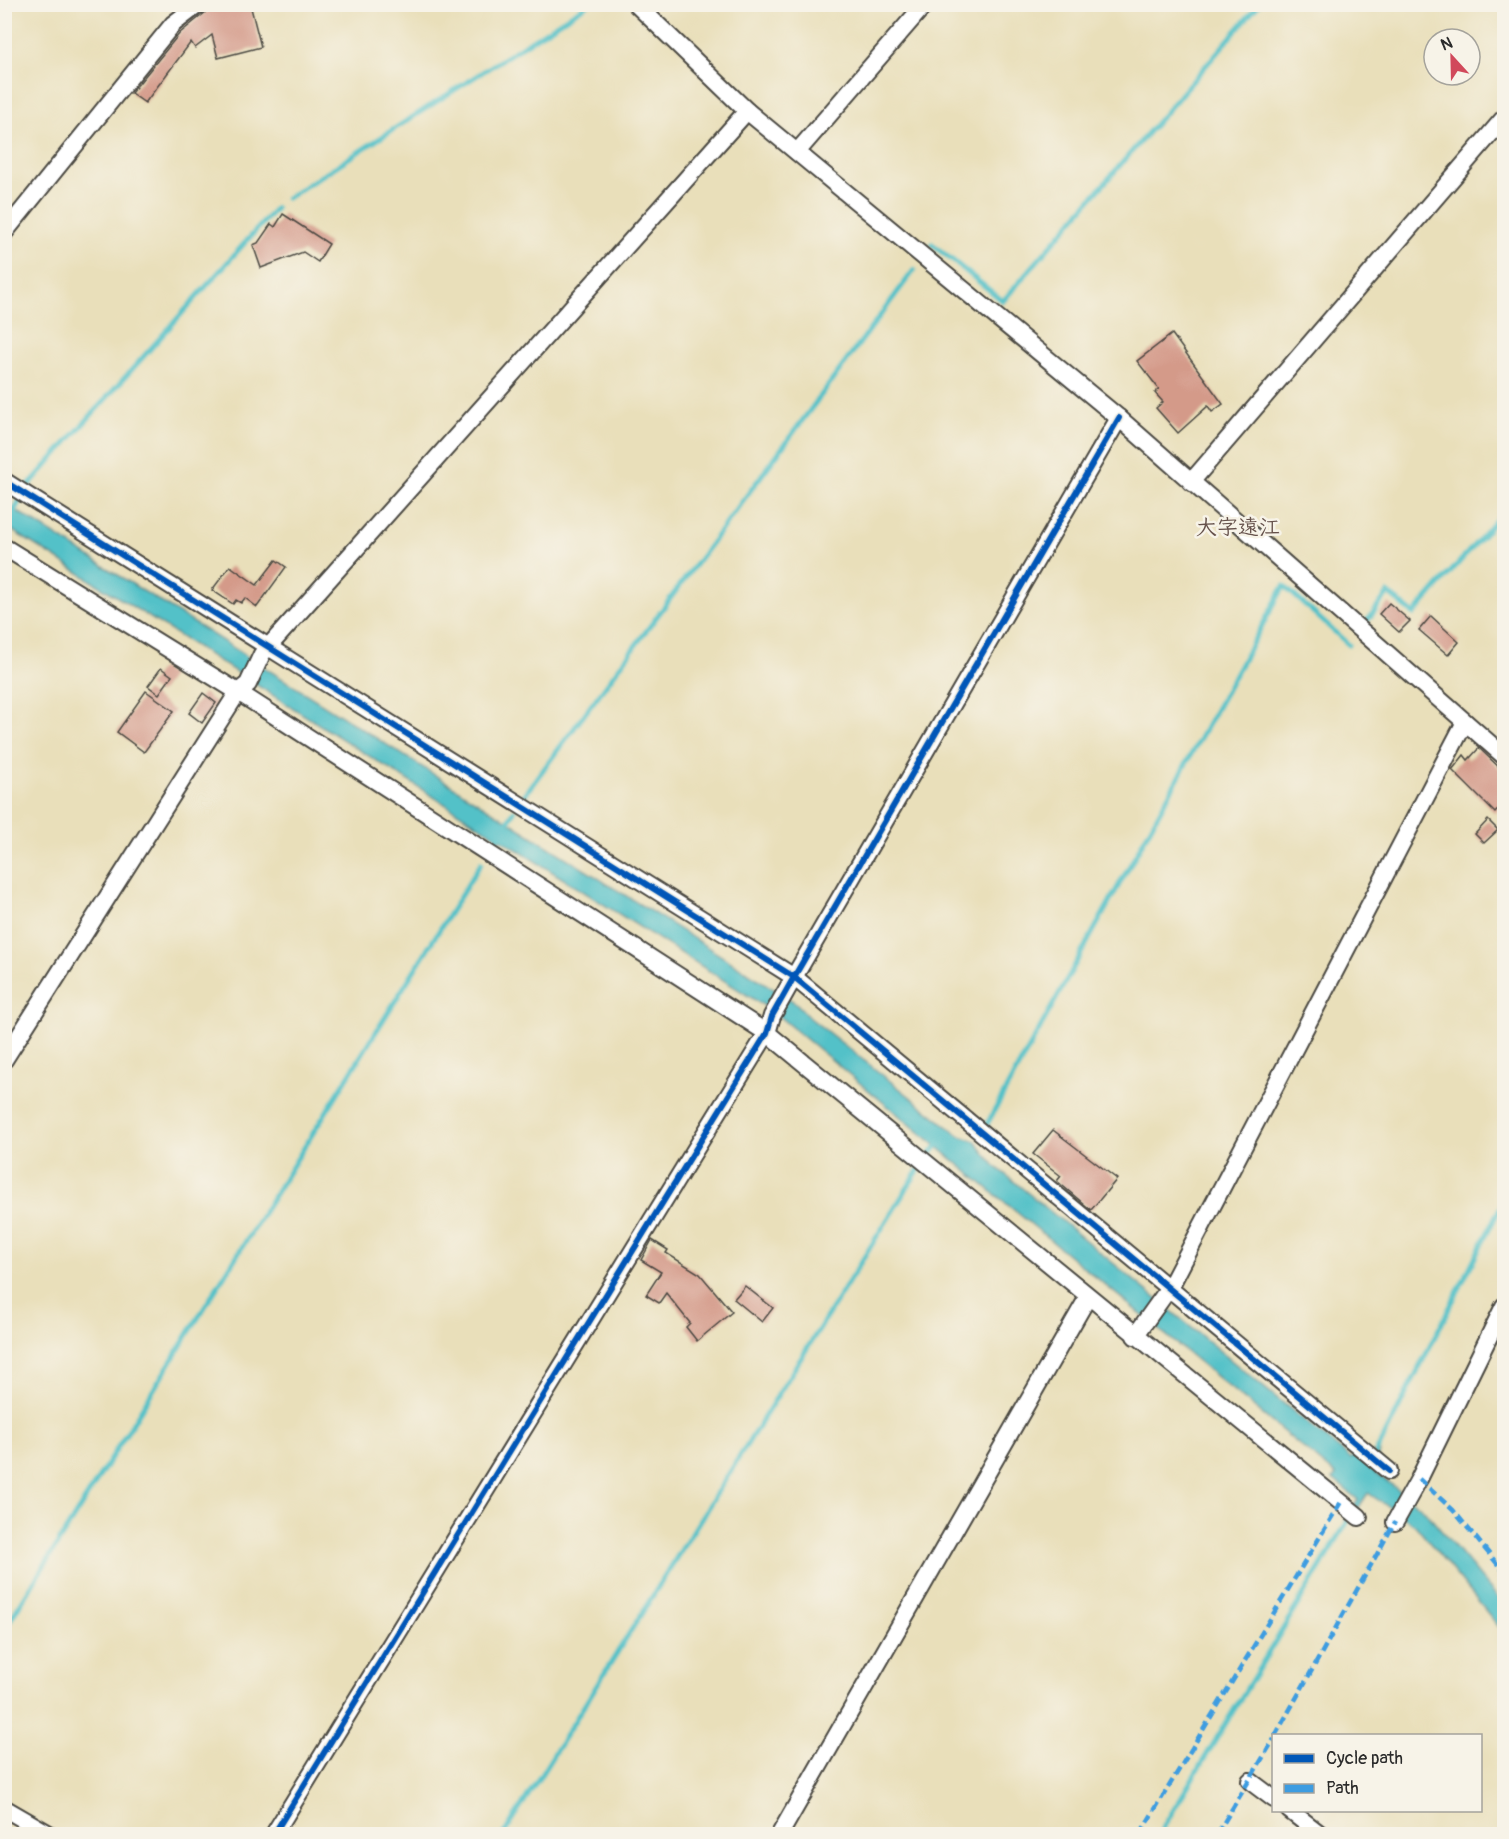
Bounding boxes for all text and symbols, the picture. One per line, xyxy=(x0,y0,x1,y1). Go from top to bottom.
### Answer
north arrow xyxy=(1422,27,1482,87)
text: N xyxy=(1438,33,1456,55)
district label: 大字遠江 xyxy=(1196,514,1280,541)
legend xyxy=(1272,1734,1482,1812)
text: Cycle path xyxy=(1326,1747,1403,1770)
text: Path xyxy=(1326,1777,1359,1800)

